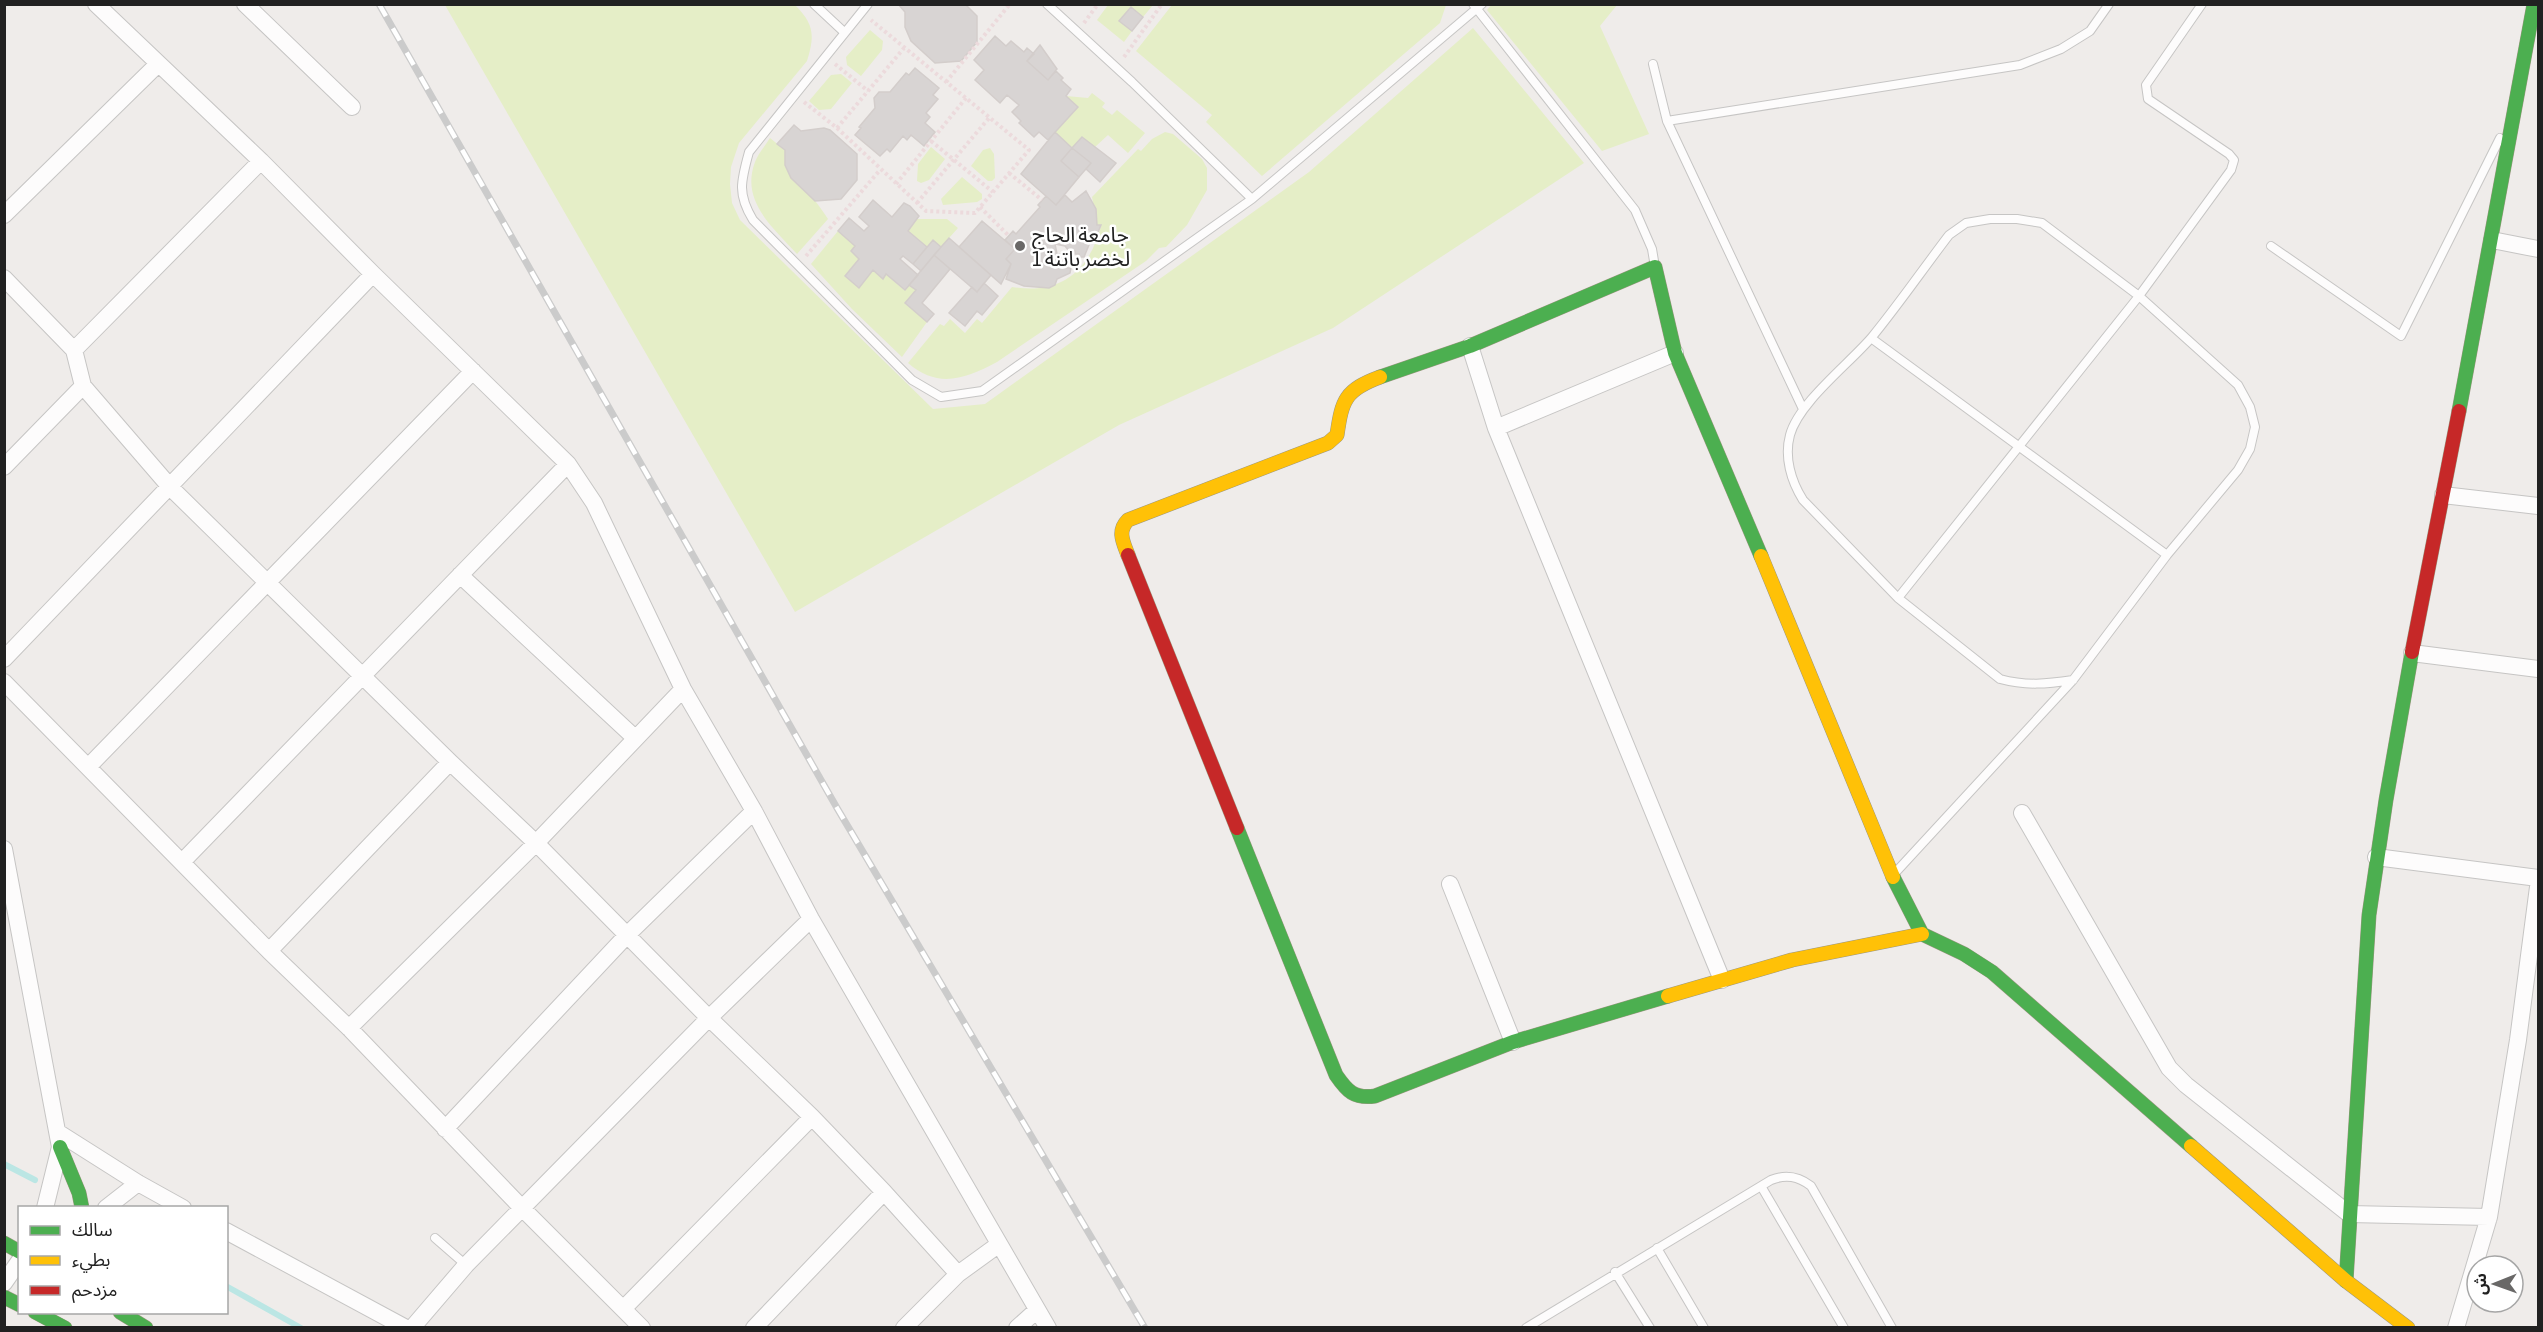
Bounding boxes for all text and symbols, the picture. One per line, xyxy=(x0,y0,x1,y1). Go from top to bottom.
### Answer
place label: جامعة الحاج لخضر باتنة 1 xyxy=(1032,222,1130,271)
marker: جامعة الحاج لخضر باتنة 1 xyxy=(1013,239,1027,253)
legend xyxy=(18,1206,228,1314)
text: سالك xyxy=(72,1219,113,1240)
text: بطيء xyxy=(72,1249,110,1273)
north arrow xyxy=(2465,1254,2525,1314)
text: ش xyxy=(2471,1273,2490,1295)
text: مزدحم xyxy=(72,1279,117,1303)

